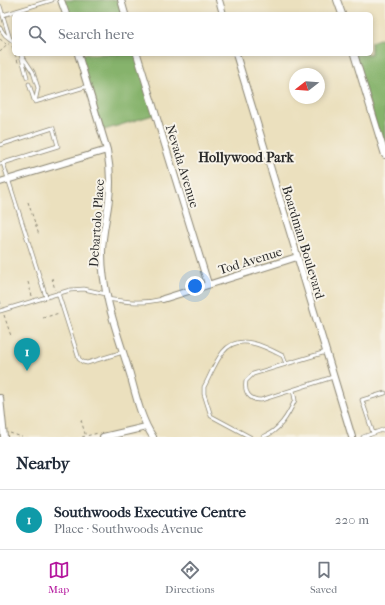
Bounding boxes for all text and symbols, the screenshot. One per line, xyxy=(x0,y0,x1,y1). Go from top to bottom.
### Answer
search box xyxy=(12,12,373,56)
icon: search xyxy=(26,23,48,45)
text: Search here xyxy=(58,25,134,43)
north arrow xyxy=(289,68,325,104)
street label: Nevada Avenue xyxy=(163,123,202,210)
district label: Hollywood Park xyxy=(198,149,295,166)
street label: Debartolo Place xyxy=(86,178,107,268)
street label: Boardman Boulevard xyxy=(279,184,328,301)
street label: Tod Avenue xyxy=(216,243,284,277)
your location xyxy=(185,276,205,296)
pin: 1 xyxy=(14,338,40,371)
text: Nearby xyxy=(16,453,70,473)
text: Southwoods Executive Centre xyxy=(54,503,246,521)
text: 1 xyxy=(27,512,31,527)
text: 220 m xyxy=(335,512,369,527)
text: Place · Southwoods Avenue xyxy=(54,521,203,536)
tab: Map xyxy=(48,559,70,596)
tab: Directions xyxy=(165,559,215,596)
tab: Saved xyxy=(310,559,337,596)

